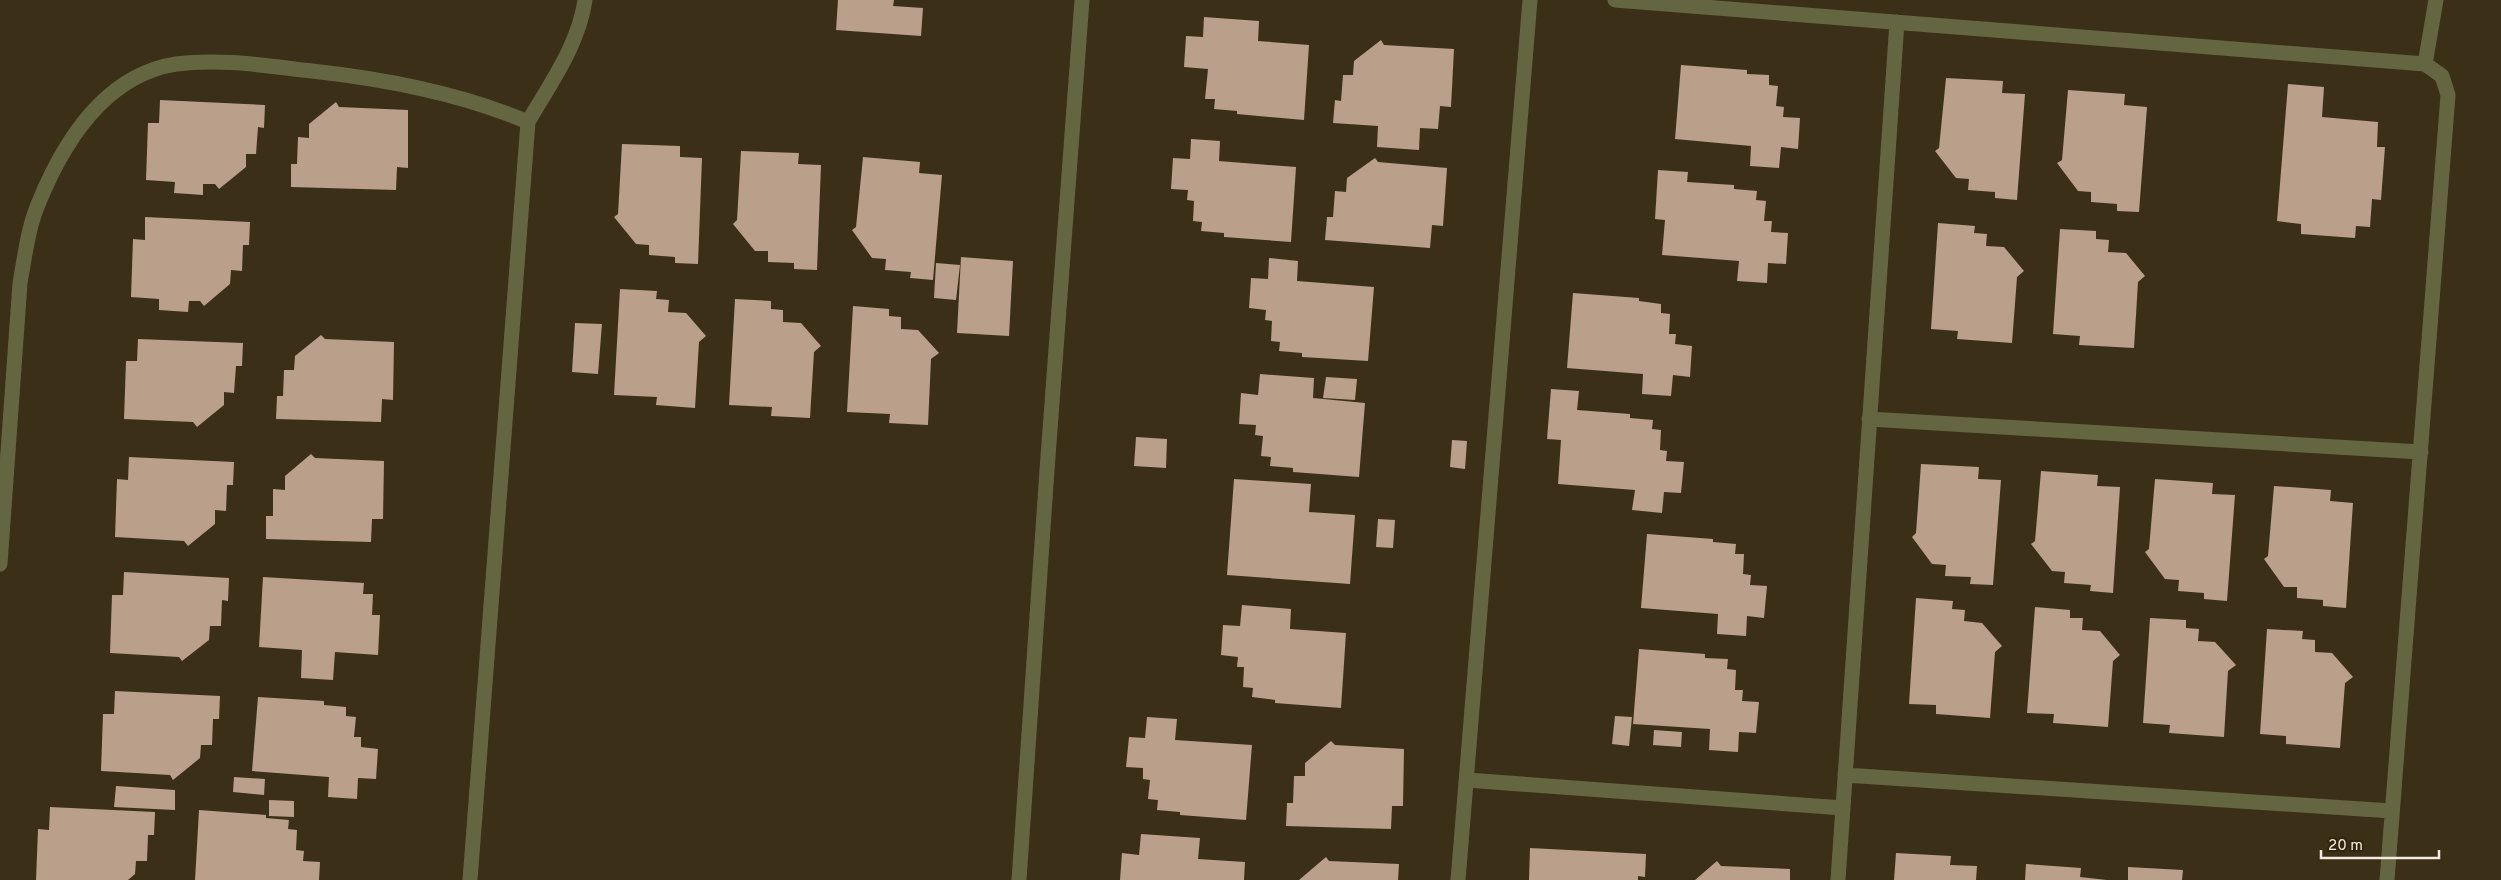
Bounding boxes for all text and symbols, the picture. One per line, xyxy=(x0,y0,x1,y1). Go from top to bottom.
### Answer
scale bar xyxy=(2321,828,2438,860)
text: 20 m xyxy=(2328,837,2363,856)

